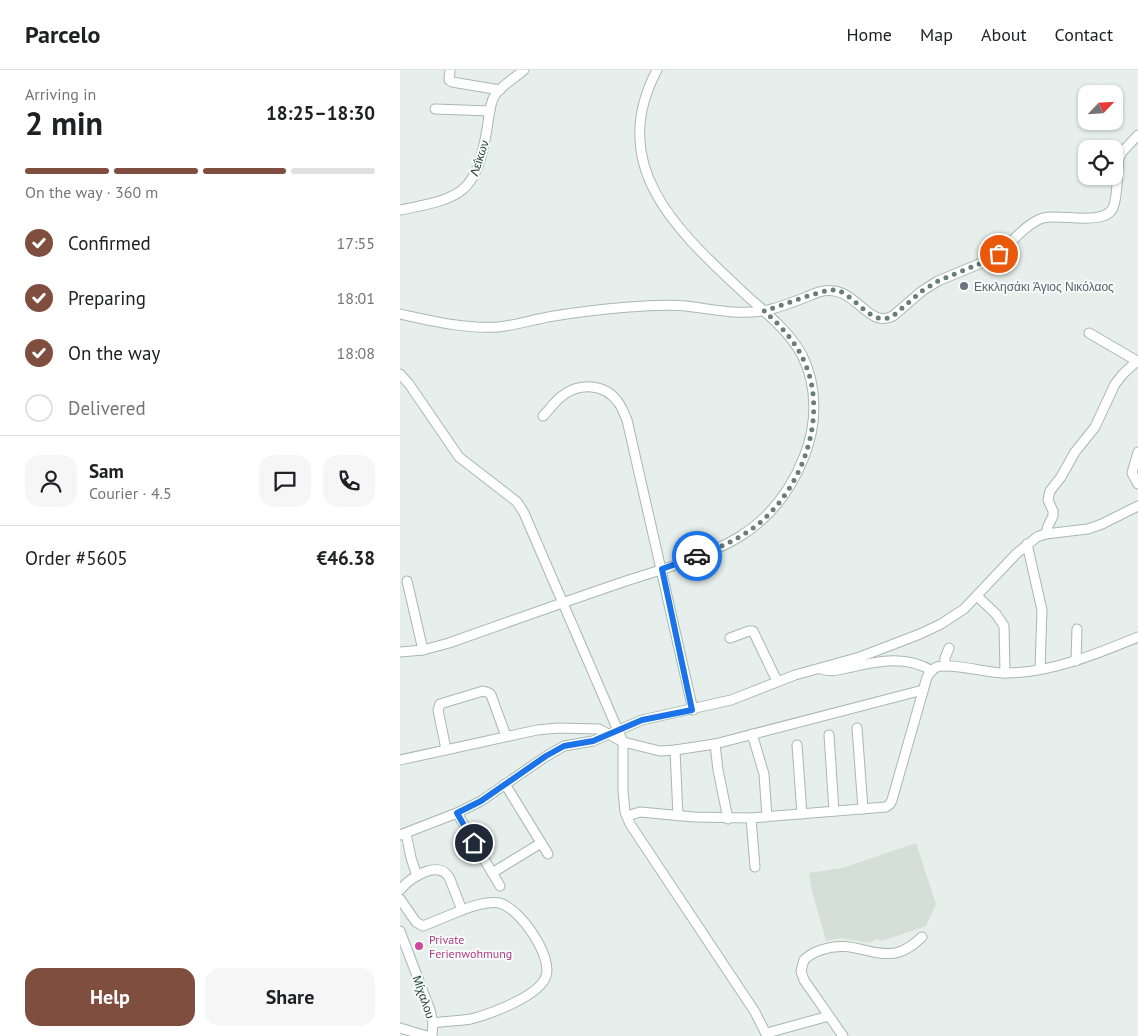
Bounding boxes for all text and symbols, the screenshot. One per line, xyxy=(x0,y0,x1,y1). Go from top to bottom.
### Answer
text: Parcelo xyxy=(25,19,100,50)
text: Home xyxy=(846,23,892,46)
text: Map xyxy=(920,23,953,46)
text: About xyxy=(981,23,1027,46)
text: Contact xyxy=(1055,23,1113,46)
text: Arriving in xyxy=(25,84,96,104)
north arrow xyxy=(1078,85,1122,130)
map controls xyxy=(1078,85,1123,185)
text: 18:25–18:30 xyxy=(266,101,375,125)
text: 2 min xyxy=(25,102,103,144)
street label: Λεΐκων xyxy=(466,138,492,178)
button: locate xyxy=(1078,140,1123,185)
text: On the way · 360 m xyxy=(25,182,158,202)
icon: check xyxy=(25,229,53,257)
text: Confirmed xyxy=(68,231,151,255)
text: 17:55 xyxy=(337,233,375,253)
pin xyxy=(978,233,1020,275)
icon: bag xyxy=(985,240,1013,268)
place label: Εκκλησάκι Άγιος Νικόλαος xyxy=(974,279,1114,294)
marker: Εκκλησάκι Άγιος Νικόλαος xyxy=(958,280,970,292)
icon: check xyxy=(25,284,53,312)
text: Preparing xyxy=(68,286,146,310)
text: 18:01 xyxy=(337,288,375,308)
icon: check xyxy=(25,339,53,367)
text: On the way xyxy=(68,341,160,365)
text: 18:08 xyxy=(337,343,375,363)
text: Delivered xyxy=(68,396,146,420)
button: person xyxy=(25,455,77,507)
button: chat xyxy=(259,455,311,507)
button: phone xyxy=(323,455,375,507)
text: Sam xyxy=(89,459,124,483)
text: Courier · 4.5 xyxy=(89,483,172,503)
courier xyxy=(672,531,722,581)
icon: car xyxy=(683,542,711,570)
text: Order #5605 xyxy=(25,546,128,570)
text: €46.38 xyxy=(316,546,375,570)
pin xyxy=(453,822,495,864)
icon: home xyxy=(460,829,488,857)
place label: Private Ferienwohmung xyxy=(429,932,512,961)
marker: Private Ferienwohmung xyxy=(413,940,425,952)
button: Help xyxy=(25,968,195,1026)
button: Share xyxy=(205,968,375,1026)
street label: Μίχαλου xyxy=(410,973,438,1021)

